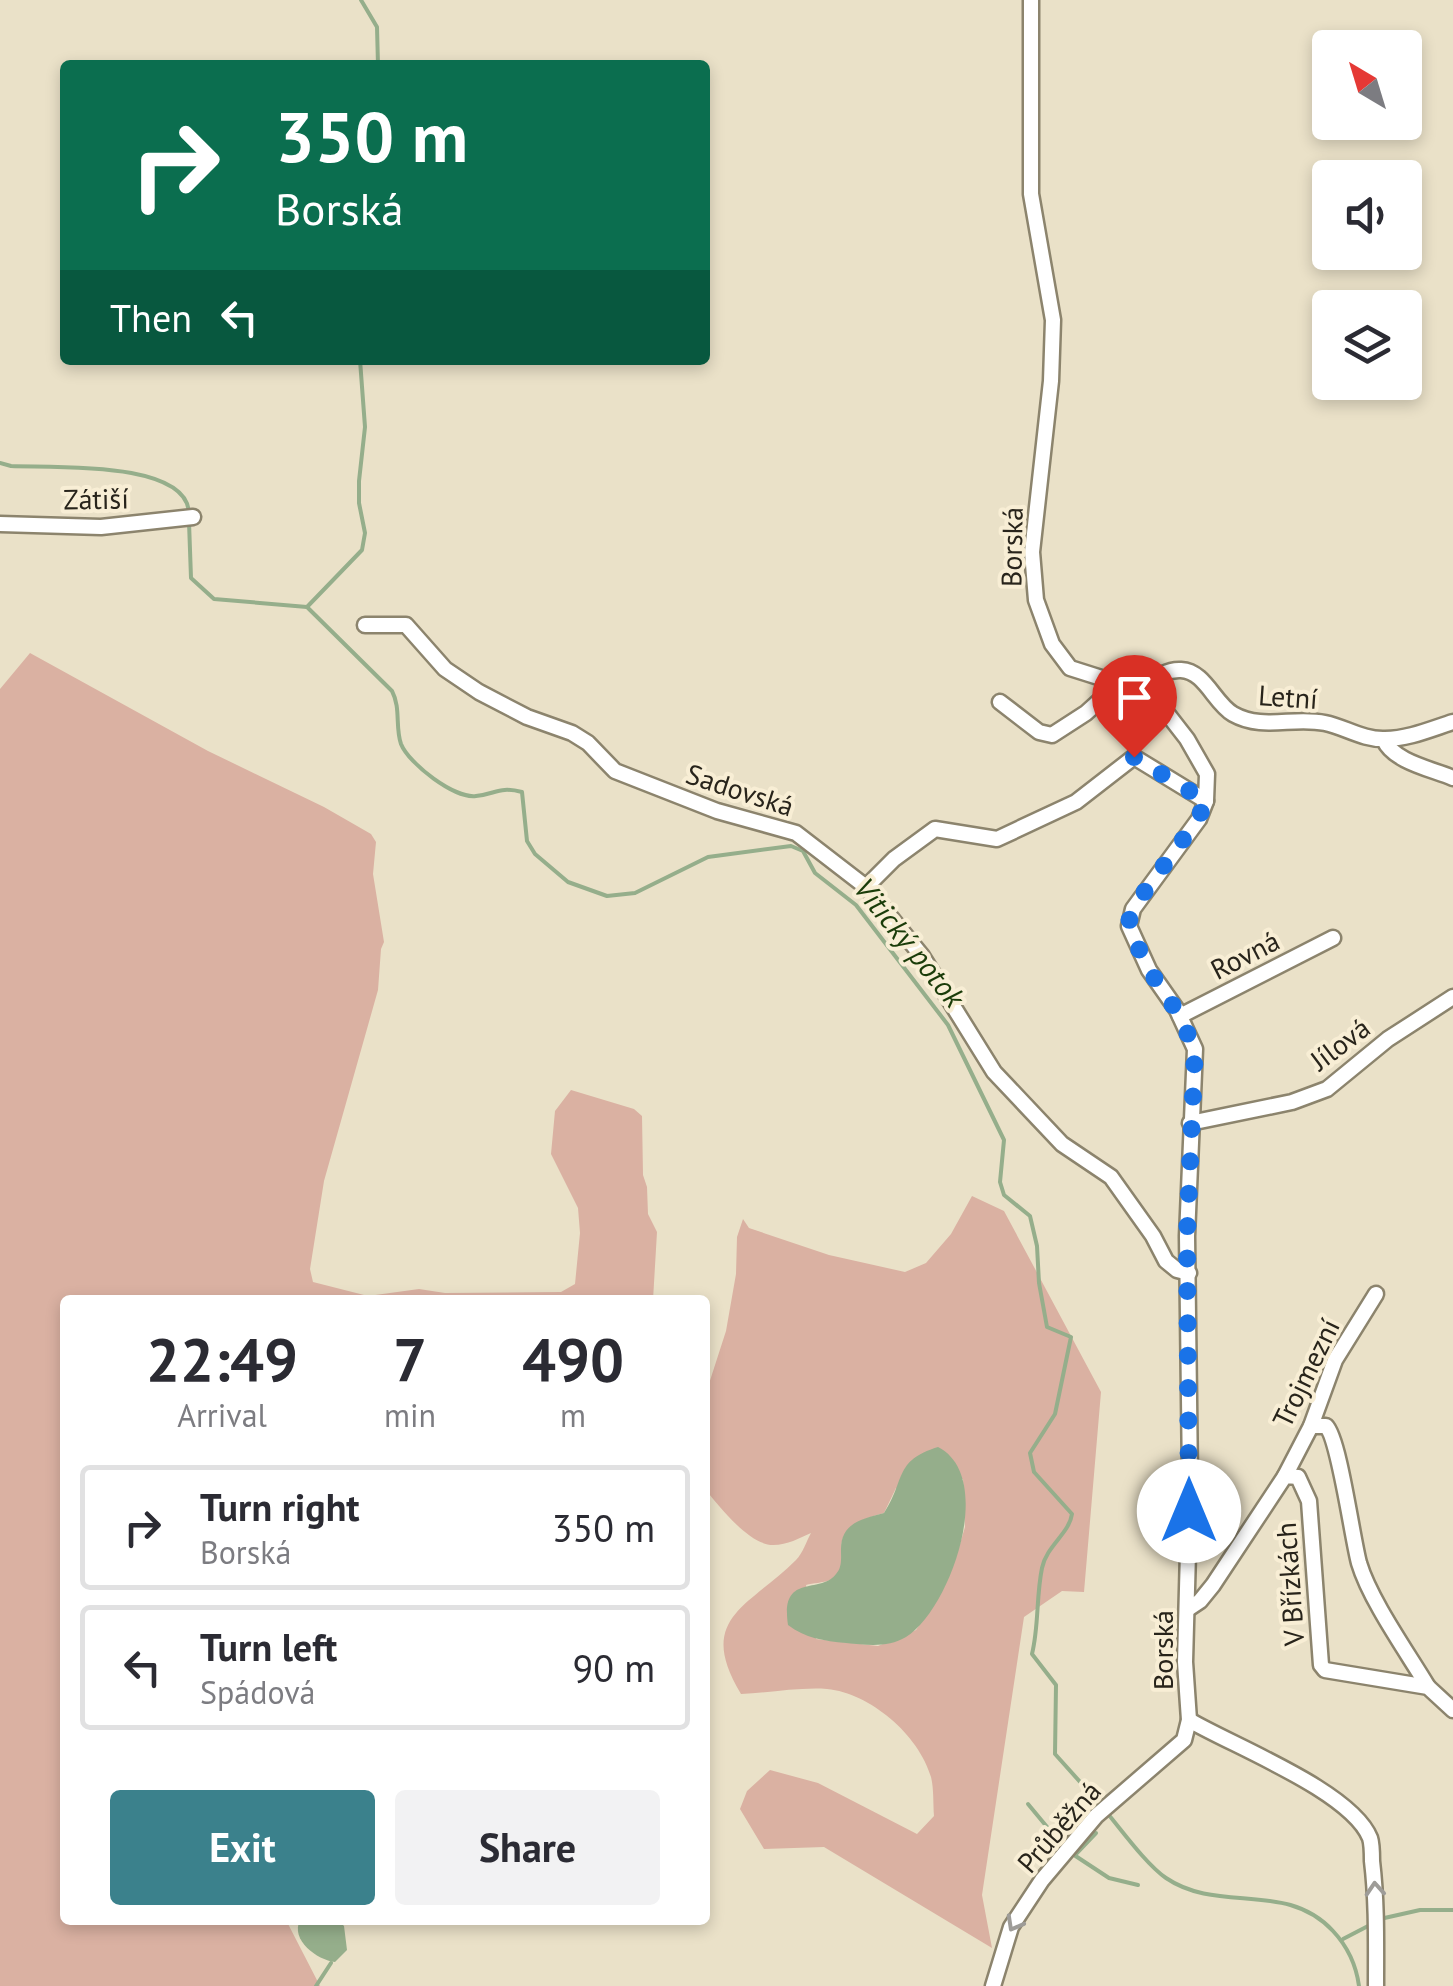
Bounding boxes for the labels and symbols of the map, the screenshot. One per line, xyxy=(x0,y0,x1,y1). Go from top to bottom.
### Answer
north arrow xyxy=(1312,30,1422,140)
street label: Zátiší xyxy=(63,479,129,518)
street label: Borská xyxy=(992,507,1031,587)
pin xyxy=(1092,655,1177,758)
street label: Letní xyxy=(1257,676,1319,717)
street label: Sadovská xyxy=(682,755,799,824)
water label: Vitický potok xyxy=(846,869,975,1016)
street label: Rovná xyxy=(1204,922,1286,988)
street label: Jílová xyxy=(1301,1009,1377,1079)
street label: Trojmezní xyxy=(1263,1312,1348,1433)
position arrow xyxy=(1137,1459,1241,1563)
street label: V Břízkách xyxy=(1267,1521,1312,1648)
street label: Borská xyxy=(1144,1610,1181,1690)
street label: Průběžná xyxy=(1009,1773,1109,1880)
one-way arrow xyxy=(1365,1880,1386,1896)
one-way arrow xyxy=(1007,1914,1027,1932)

